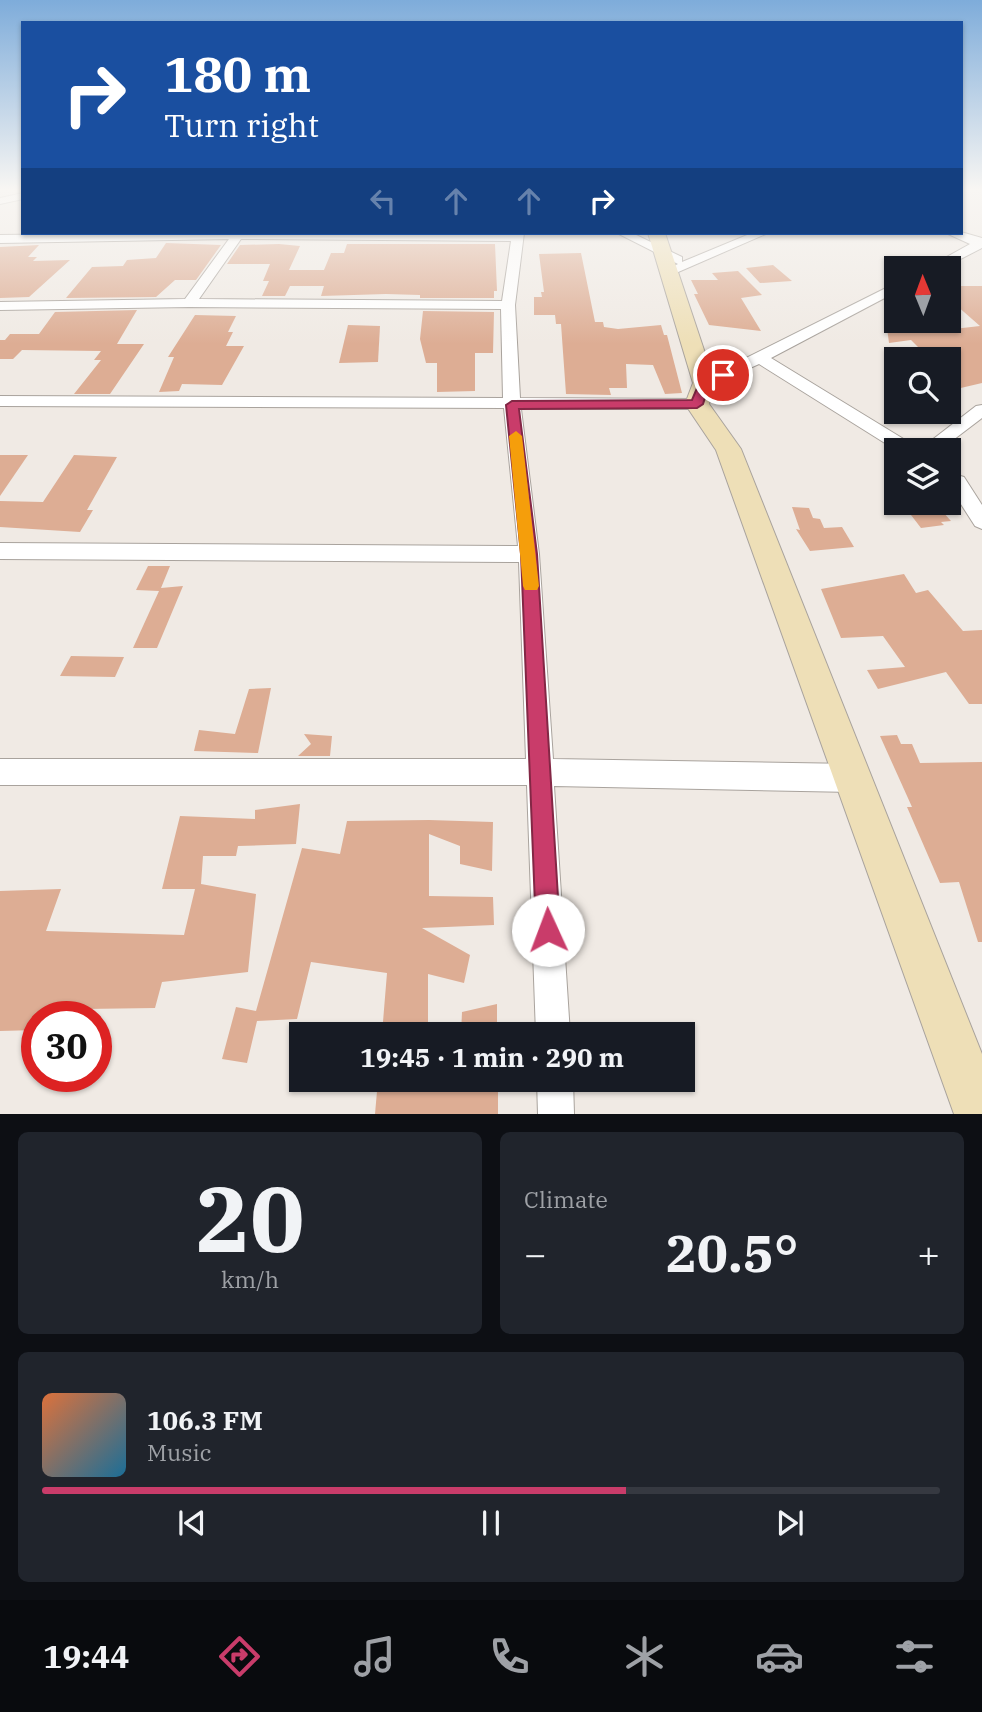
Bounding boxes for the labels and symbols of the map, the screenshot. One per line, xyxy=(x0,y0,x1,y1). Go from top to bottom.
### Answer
north arrow xyxy=(884,256,961,332)
pin xyxy=(693,345,753,405)
position arrow xyxy=(511,893,585,967)
speed limit sign: 30 xyxy=(21,1001,112,1092)

